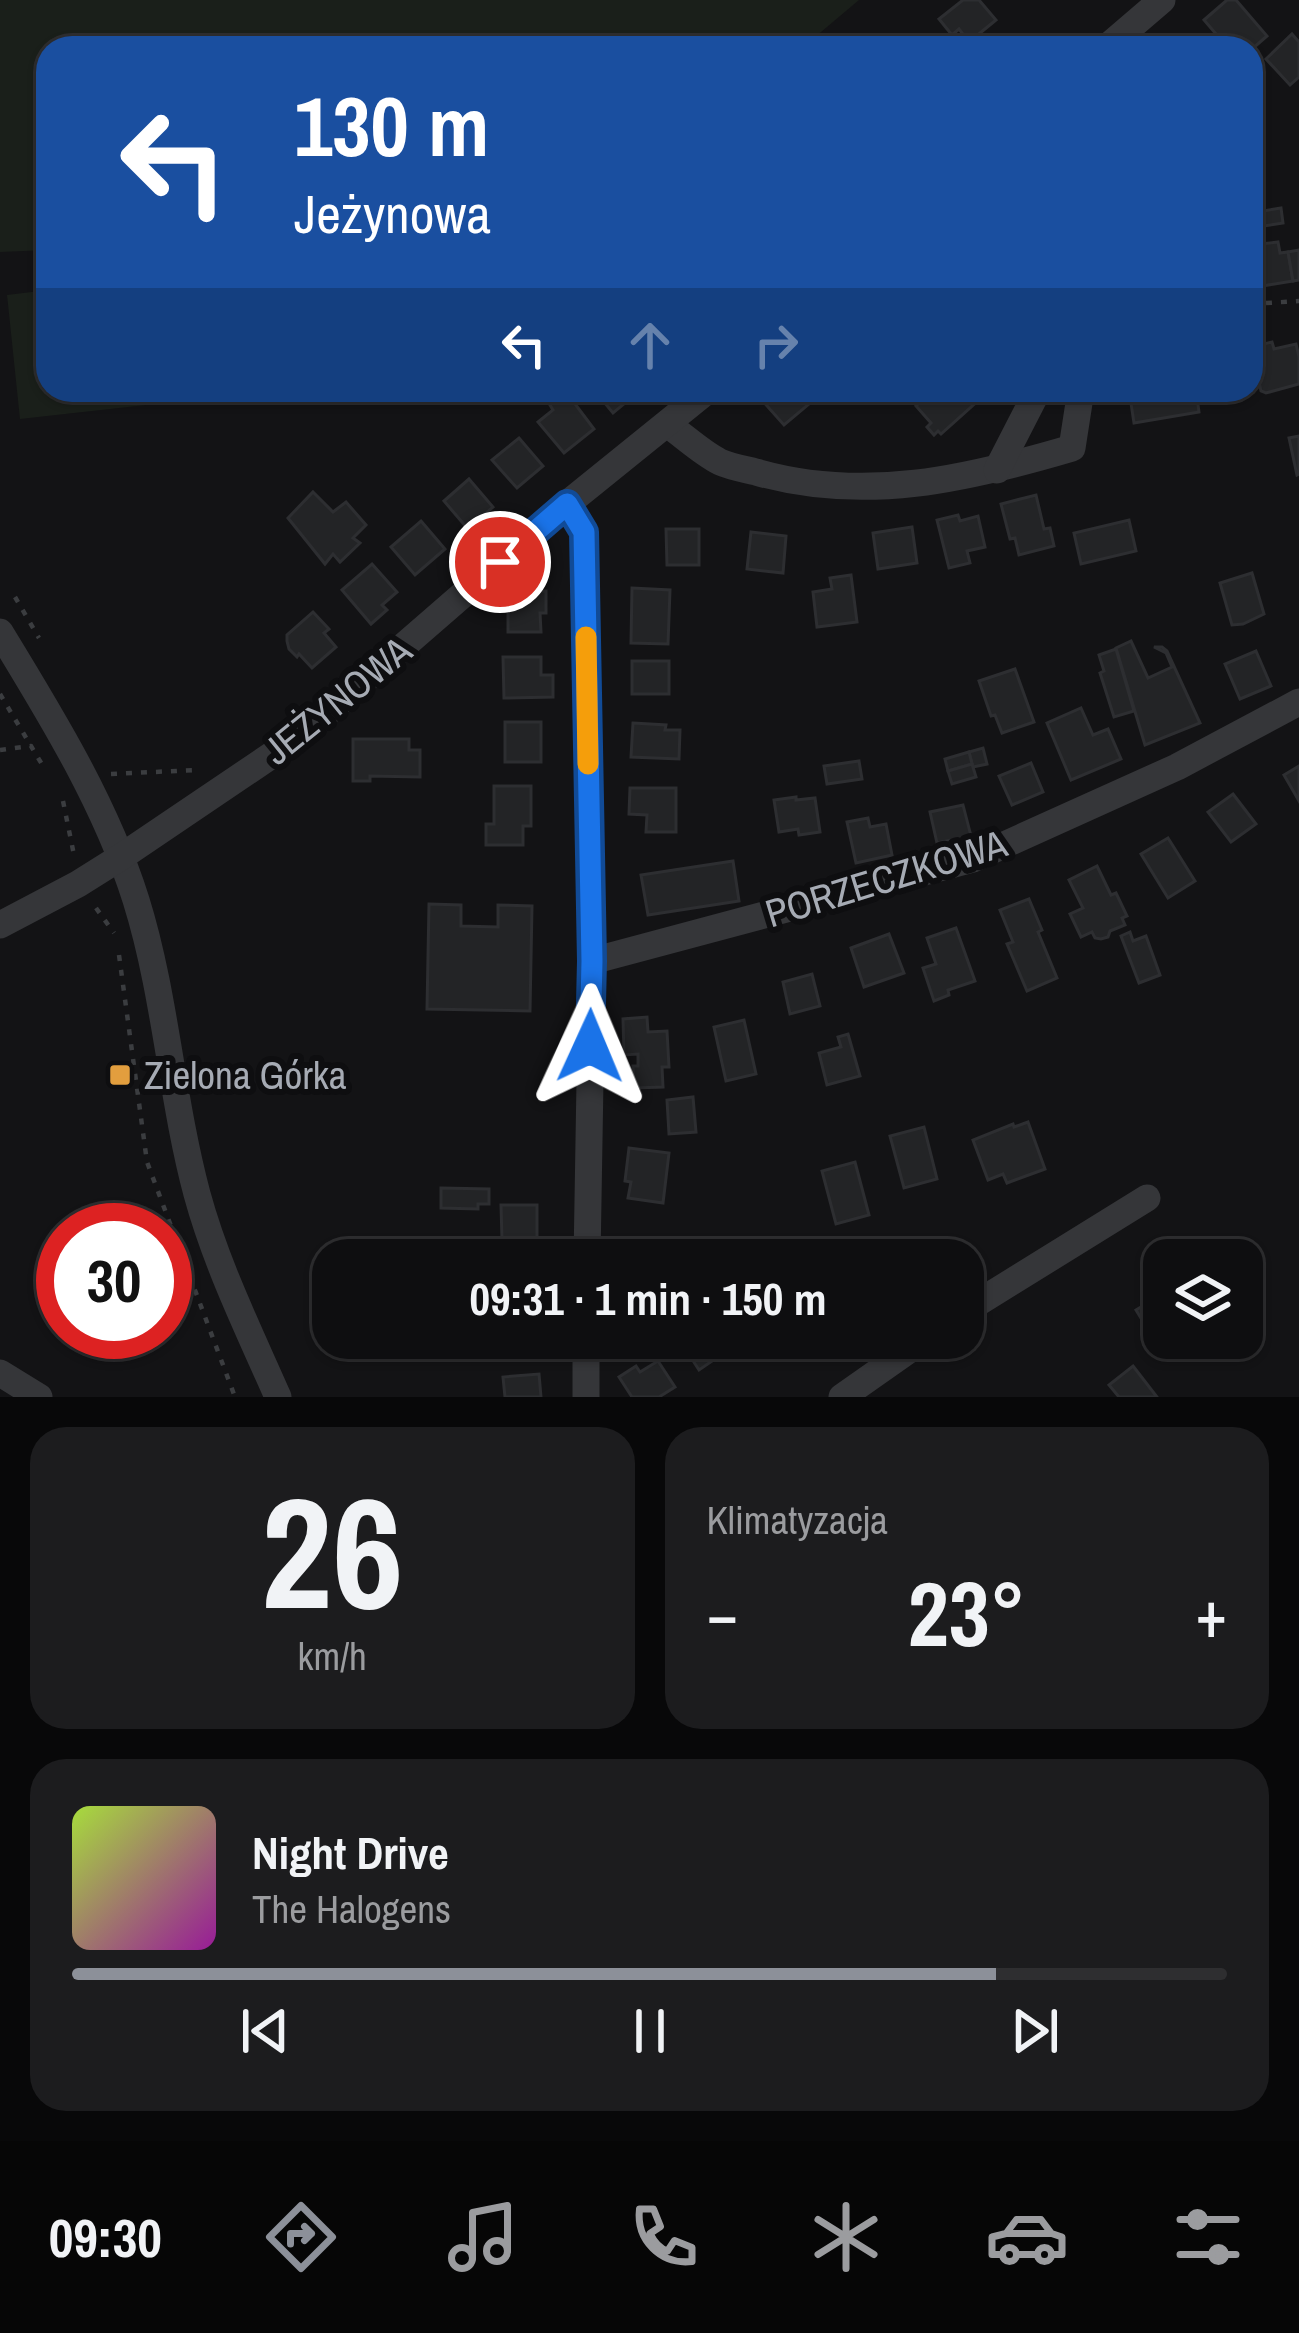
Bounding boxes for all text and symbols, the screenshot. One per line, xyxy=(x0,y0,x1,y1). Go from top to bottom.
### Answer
text: 130 m xyxy=(294,69,489,182)
icon: left xyxy=(96,84,252,240)
text: Jeżynowa xyxy=(294,177,491,250)
icon: left xyxy=(491,312,557,378)
icon: ahead xyxy=(617,312,683,378)
icon: right xyxy=(743,312,809,378)
pin xyxy=(449,511,551,613)
icon: arrive xyxy=(467,529,533,595)
street label: JEŻYNOWA xyxy=(252,624,422,776)
street label: PORZECZKOWA xyxy=(759,816,1013,939)
position arrow xyxy=(527,983,653,1109)
place label: Zielona Górka xyxy=(144,1049,347,1101)
marker: Zielona Górka xyxy=(107,1062,133,1088)
speed limit sign: 30 xyxy=(36,1203,192,1359)
map controls xyxy=(1143,1239,1263,1359)
button: layers xyxy=(1143,1239,1263,1359)
text: 09:31 · 1 min · 150 m xyxy=(470,1268,826,1329)
text: 26 xyxy=(261,1447,403,1657)
text: Klimatyzacja xyxy=(707,1494,888,1546)
text: 23° xyxy=(908,1553,1026,1674)
text: − xyxy=(707,1569,738,1658)
text: + xyxy=(1195,1569,1227,1658)
text: km/h xyxy=(298,1630,367,1682)
text: Night Drive xyxy=(252,1822,449,1883)
text: The Halogens xyxy=(252,1883,451,1935)
icon: previous xyxy=(232,1998,298,2064)
icon: pause xyxy=(617,1998,683,2064)
icon: next xyxy=(1002,1998,1068,2064)
icon: directions xyxy=(259,2195,343,2279)
icon: music xyxy=(441,2195,525,2279)
icon: phone xyxy=(622,2195,706,2279)
icon: climate xyxy=(804,2195,888,2279)
icon: car xyxy=(985,2195,1069,2279)
icon: filters xyxy=(1166,2195,1250,2279)
text: 09:30 xyxy=(49,2201,162,2274)

